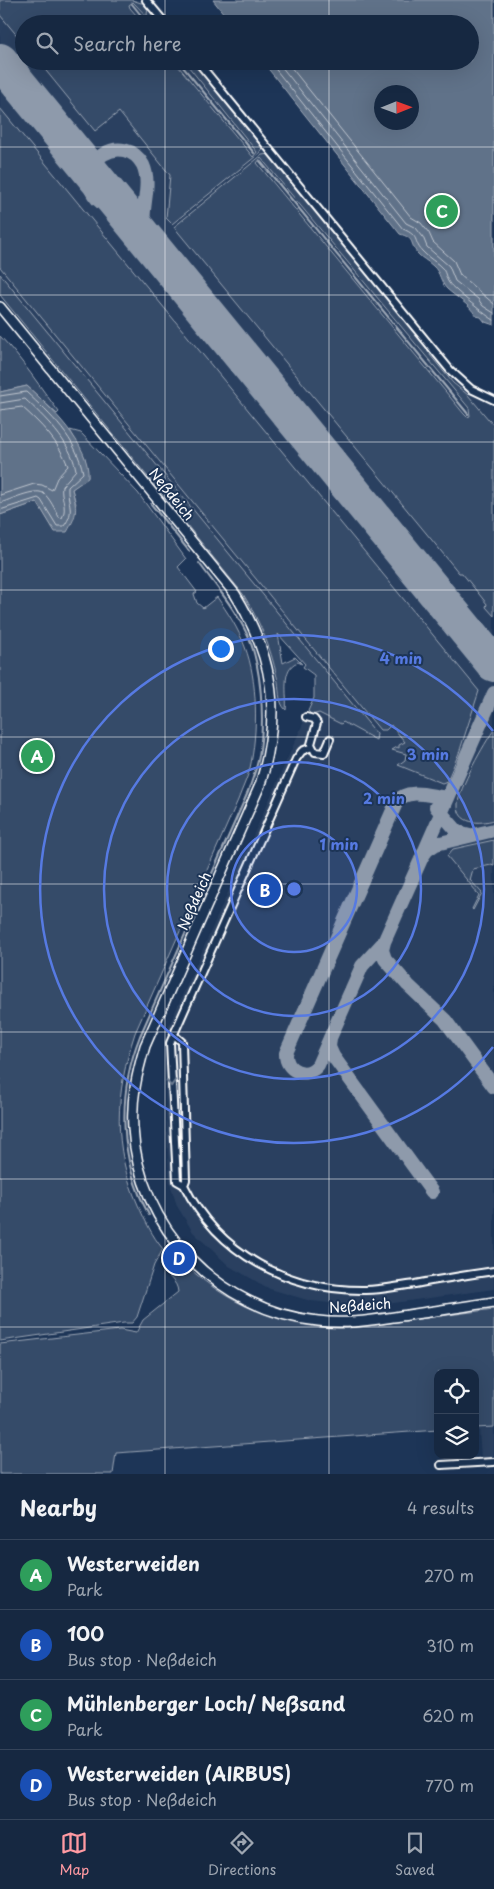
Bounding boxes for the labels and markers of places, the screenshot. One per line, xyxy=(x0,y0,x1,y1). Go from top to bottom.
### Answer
pin: C xyxy=(426,192,458,230)
pin: A xyxy=(21,737,53,775)
pin: B xyxy=(249,871,281,909)
centre of rings xyxy=(285,880,303,898)
pin: D xyxy=(163,1239,195,1277)

